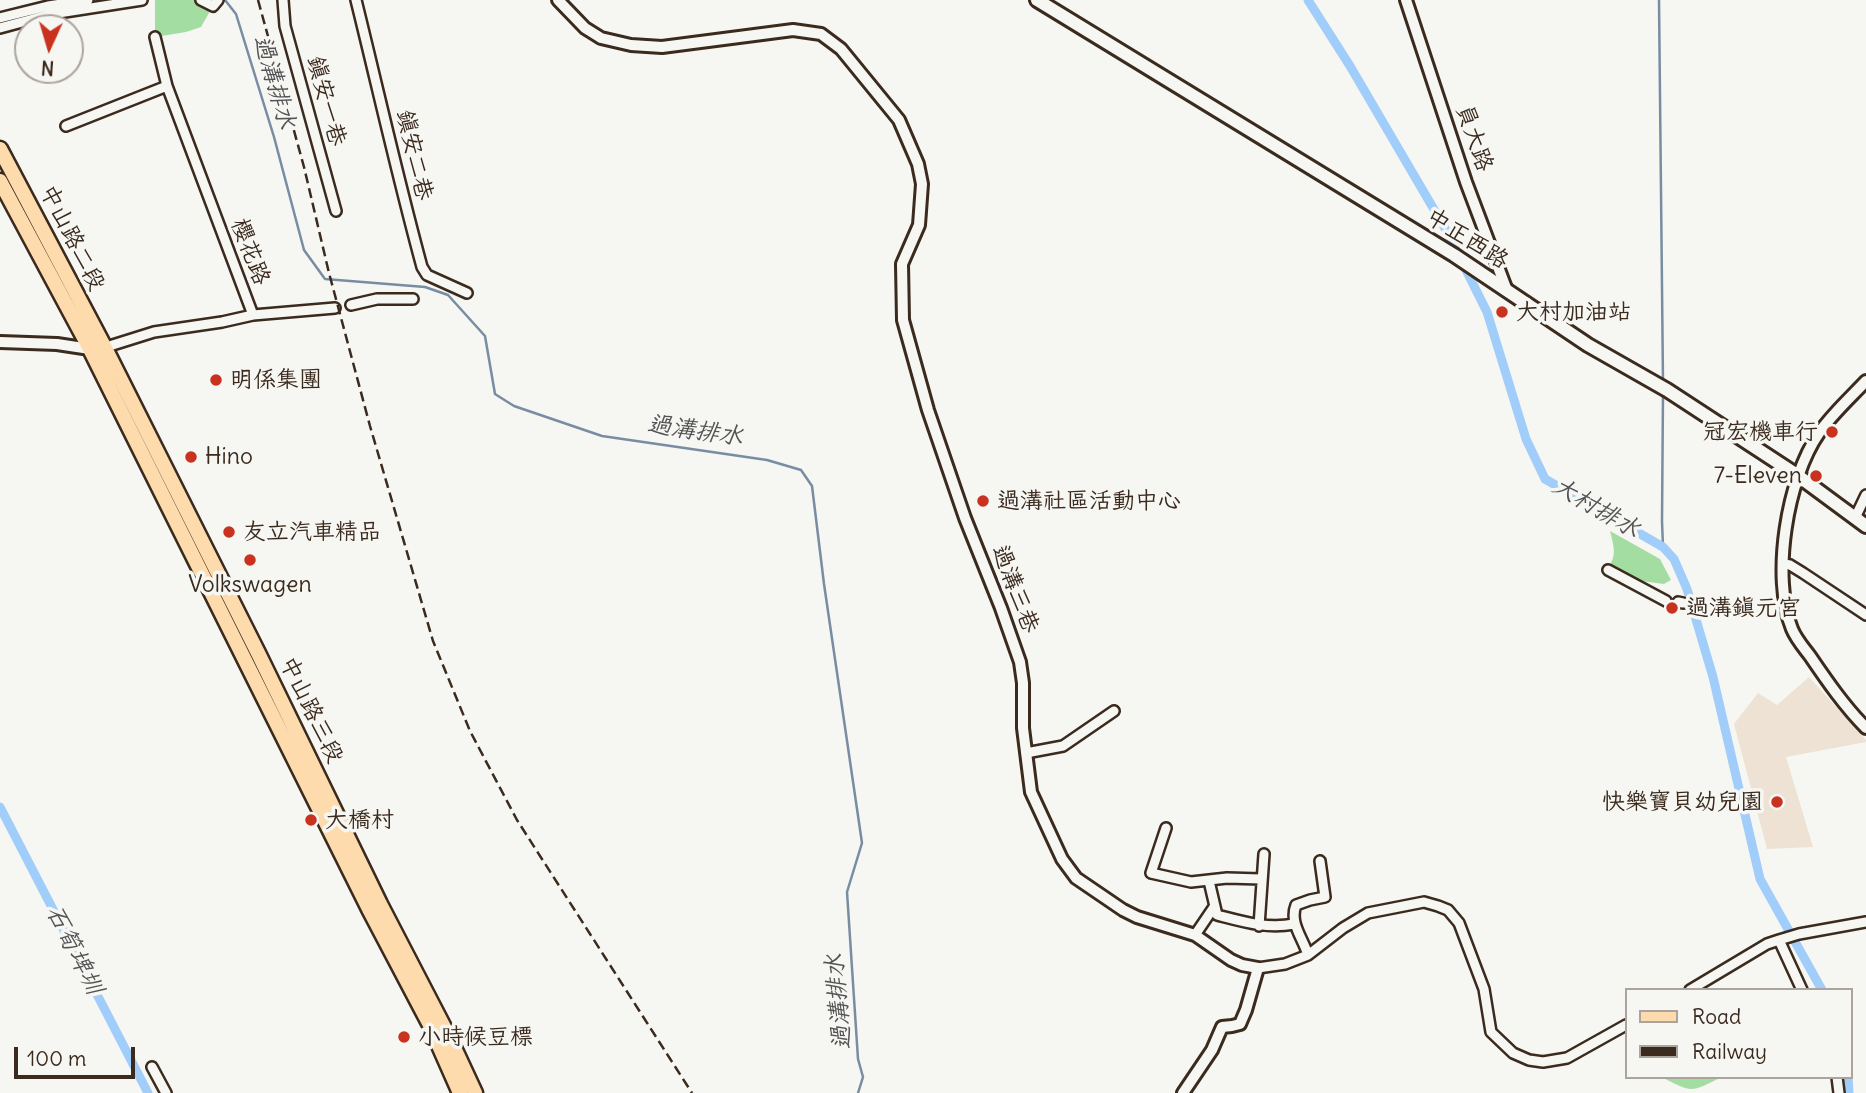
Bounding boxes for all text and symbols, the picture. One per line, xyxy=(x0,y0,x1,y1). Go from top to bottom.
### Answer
north arrow xyxy=(14,14,84,84)
water label: 過溝排水 xyxy=(247,32,301,132)
street label: 鎮安一巷 xyxy=(301,53,351,149)
text: N xyxy=(40,56,55,80)
street label: 員大路 xyxy=(1450,101,1498,175)
street label: 鎮安二巷 xyxy=(390,107,438,203)
street label: 中山路二段 xyxy=(34,181,110,295)
street label: 中正西路 xyxy=(1421,203,1513,275)
street label: 櫻花路 xyxy=(225,215,275,289)
place label: 大村加油站 xyxy=(1516,298,1631,326)
marker: 大村加油站 xyxy=(1494,304,1510,320)
place label: 明係集團 xyxy=(230,366,322,394)
marker: 明係集團 xyxy=(208,372,224,388)
water label: 過溝排水 xyxy=(645,410,745,452)
place label: 冠宏機車行 xyxy=(1703,418,1818,446)
marker: 冠宏機車行 xyxy=(1824,424,1840,440)
place label: Hino xyxy=(205,443,253,471)
marker: Hino xyxy=(183,449,199,465)
place label: 7-Eleven xyxy=(1714,462,1802,490)
marker: 7-Eleven xyxy=(1808,468,1824,484)
water label: 大村排水 xyxy=(1547,472,1645,544)
place label: 過溝社區活動中心 xyxy=(997,487,1181,515)
marker: 過溝社區活動中心 xyxy=(975,493,991,509)
place label: 友立汽車精品 xyxy=(243,518,381,546)
marker: 友立汽車精品 xyxy=(221,524,237,540)
street label: 過溝三巷 xyxy=(986,541,1044,637)
marker: Volkswagen xyxy=(242,552,258,568)
place label: Volkswagen xyxy=(188,571,312,599)
place label: 過溝鎮元宮 xyxy=(1686,594,1801,622)
marker: 過溝鎮元宮 xyxy=(1664,600,1680,616)
street label: 中山路三段 xyxy=(273,652,349,768)
place label: 快樂寶貝幼兒園 xyxy=(1602,788,1763,816)
marker: 快樂寶貝幼兒園 xyxy=(1769,794,1785,810)
place label: 大橋村 xyxy=(325,806,394,834)
marker: 大橋村 xyxy=(303,812,319,828)
water label: 石筍埤圳 xyxy=(39,901,109,999)
water label: 過溝排水 xyxy=(820,953,858,1051)
legend xyxy=(1624,988,1852,1079)
text: Road xyxy=(1692,1003,1741,1030)
place label: 小時候豆標 xyxy=(418,1023,533,1051)
marker: 小時候豆標 xyxy=(396,1029,412,1045)
scale bar xyxy=(18,1034,138,1078)
text: Railway xyxy=(1692,1038,1767,1065)
text: 100 m xyxy=(27,1045,86,1072)

